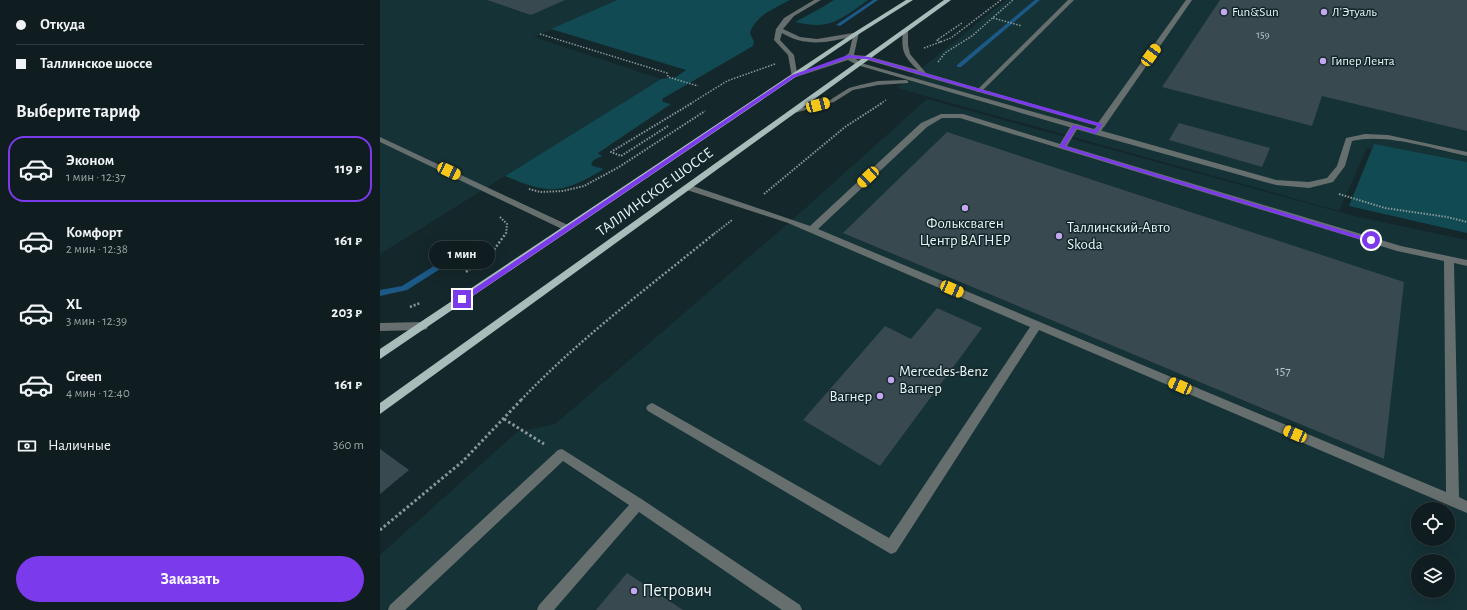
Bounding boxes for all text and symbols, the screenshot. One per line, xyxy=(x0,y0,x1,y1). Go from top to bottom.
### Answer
place label: Fun&Sun xyxy=(1232,6,1279,19)
place label: Л'Этуаль xyxy=(1332,6,1377,19)
marker: Fun&Sun xyxy=(1219,7,1229,17)
marker: Л'Этуаль xyxy=(1319,7,1329,17)
text: Откуда xyxy=(40,17,85,32)
house number: 159 xyxy=(1256,29,1270,40)
car xyxy=(1139,42,1163,68)
place label: Гипер Лента xyxy=(1331,55,1395,68)
text: Таллинское шоссе xyxy=(40,56,152,71)
marker: Гипер Лента xyxy=(1318,56,1328,66)
car xyxy=(805,96,831,114)
text: Выберите тариф xyxy=(16,103,140,121)
street label: ТАЛЛИНСКОЕ ШОССЕ xyxy=(594,145,716,239)
icon: car xyxy=(18,151,54,187)
text: Эконом xyxy=(66,153,114,168)
car xyxy=(436,160,462,182)
text: 119 ₽ xyxy=(335,161,362,176)
car xyxy=(855,164,881,190)
text: 1 мин · 12:37 xyxy=(66,171,126,184)
marker: Фольксваген Центр ВАГНЕР xyxy=(960,203,970,213)
place label: Фольксваген Центр ВАГНЕР xyxy=(919,216,1011,248)
place label: Таллинский-Авто Skoda xyxy=(1067,220,1170,252)
icon: car xyxy=(18,223,54,259)
text: Комфорт xyxy=(66,225,122,240)
marker: Таллинский-Авто Skoda xyxy=(1054,231,1064,241)
route start xyxy=(1362,231,1380,249)
text: 161 ₽ xyxy=(335,233,362,248)
callout: 1 мин xyxy=(429,241,495,269)
text: 2 мин · 12:38 xyxy=(66,243,128,256)
text: 1 мин xyxy=(448,248,477,261)
car xyxy=(939,279,965,299)
route end xyxy=(453,290,471,308)
icon: car xyxy=(18,295,54,331)
text: XL xyxy=(66,297,82,312)
text: 203 ₽ xyxy=(331,305,362,320)
text: 3 мин · 12:39 xyxy=(66,315,127,328)
place label: Mercedes-Benz Вагнер xyxy=(899,364,988,396)
house number: 157 xyxy=(1275,365,1291,378)
icon: car xyxy=(18,367,54,403)
text: Green xyxy=(66,369,102,384)
marker: Mercedes-Benz Вагнер xyxy=(886,375,896,385)
car xyxy=(1167,376,1193,396)
text: 161 ₽ xyxy=(335,377,362,392)
text: 4 мин · 12:40 xyxy=(66,387,130,400)
place label: Вагнер xyxy=(829,389,872,404)
marker: Вагнер xyxy=(875,391,885,401)
car xyxy=(1282,424,1308,444)
icon: cash xyxy=(16,435,38,457)
text: Наличные xyxy=(48,438,111,453)
text: 360 m xyxy=(333,439,364,452)
map controls xyxy=(1411,502,1455,598)
button: locate xyxy=(1411,502,1455,546)
button: layers xyxy=(1411,554,1455,598)
button: Заказать xyxy=(16,556,364,602)
place label: Петрович xyxy=(642,582,712,600)
marker: Петрович xyxy=(629,586,639,596)

